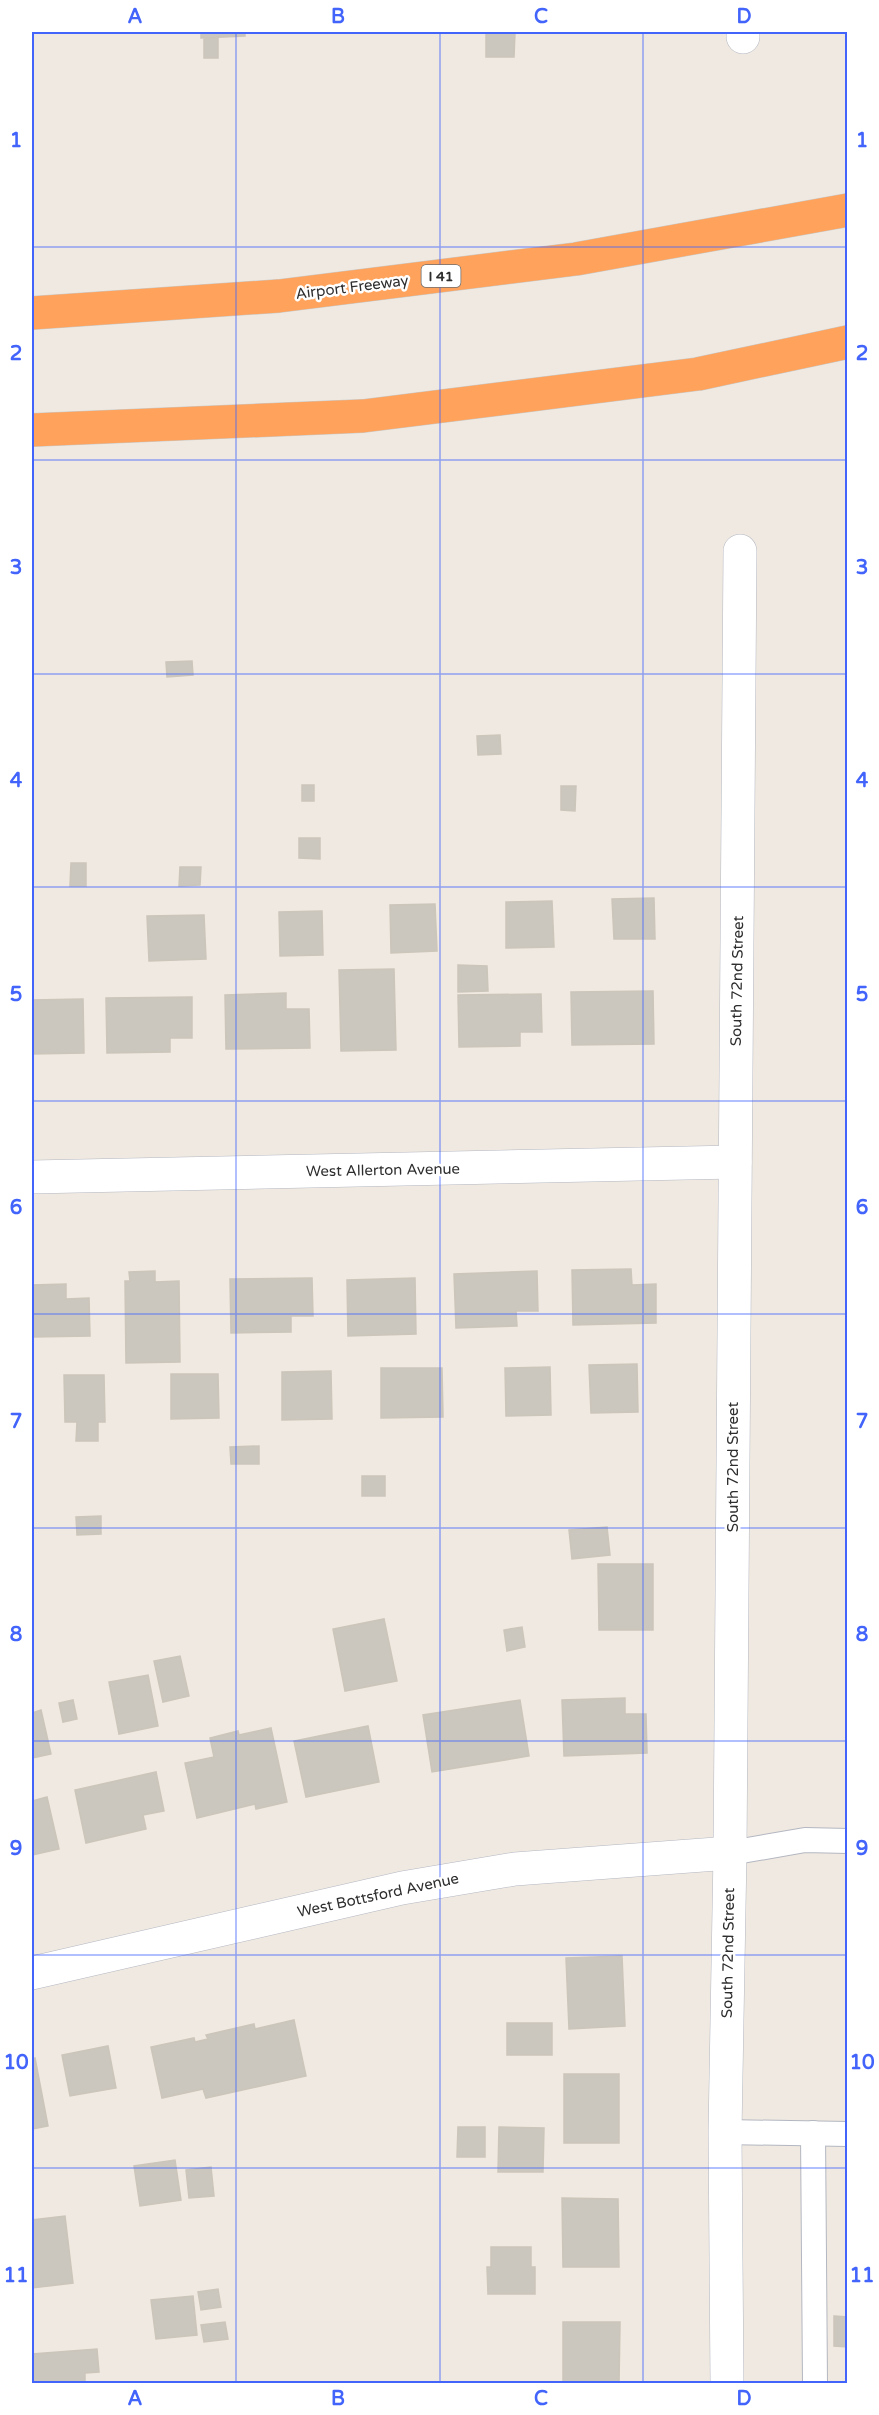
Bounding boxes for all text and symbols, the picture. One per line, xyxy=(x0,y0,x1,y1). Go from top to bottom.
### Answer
text: A xyxy=(128,5,143,29)
text: B xyxy=(331,5,345,29)
text: C xyxy=(534,5,548,29)
text: D xyxy=(736,5,752,29)
text: 1 xyxy=(10,129,22,153)
text: 1 xyxy=(856,129,868,153)
road number: I 41 xyxy=(422,265,460,287)
street label: Airport Freeway xyxy=(294,271,410,303)
text: 2 xyxy=(10,342,22,366)
text: 2 xyxy=(856,342,868,366)
text: 3 xyxy=(10,556,22,580)
text: 3 xyxy=(856,556,868,580)
text: 4 xyxy=(10,769,23,793)
text: 4 xyxy=(856,769,869,793)
street label: South 72nd Street xyxy=(727,915,747,1046)
text: 5 xyxy=(10,983,22,1007)
text: 5 xyxy=(856,983,868,1007)
street label: West Allerton Avenue xyxy=(306,1160,460,1180)
text: 6 xyxy=(10,1196,22,1220)
text: 6 xyxy=(856,1196,868,1220)
street label: South 72nd Street xyxy=(724,1402,742,1532)
text: 7 xyxy=(10,1410,22,1434)
text: 7 xyxy=(856,1410,868,1434)
text: 8 xyxy=(10,1623,22,1647)
text: 8 xyxy=(856,1623,868,1647)
text: 9 xyxy=(10,1837,22,1861)
text: 9 xyxy=(856,1837,868,1861)
street label: West Bottsford Avenue xyxy=(296,1869,460,1921)
street label: South 72nd Street xyxy=(718,1887,738,2018)
text: 10 xyxy=(3,2051,29,2075)
text: 10 xyxy=(849,2051,875,2075)
text: 11 xyxy=(3,2264,29,2288)
text: 11 xyxy=(849,2264,875,2288)
text: A xyxy=(128,2387,143,2411)
text: B xyxy=(331,2387,345,2411)
text: C xyxy=(534,2387,548,2411)
text: D xyxy=(736,2387,752,2411)

